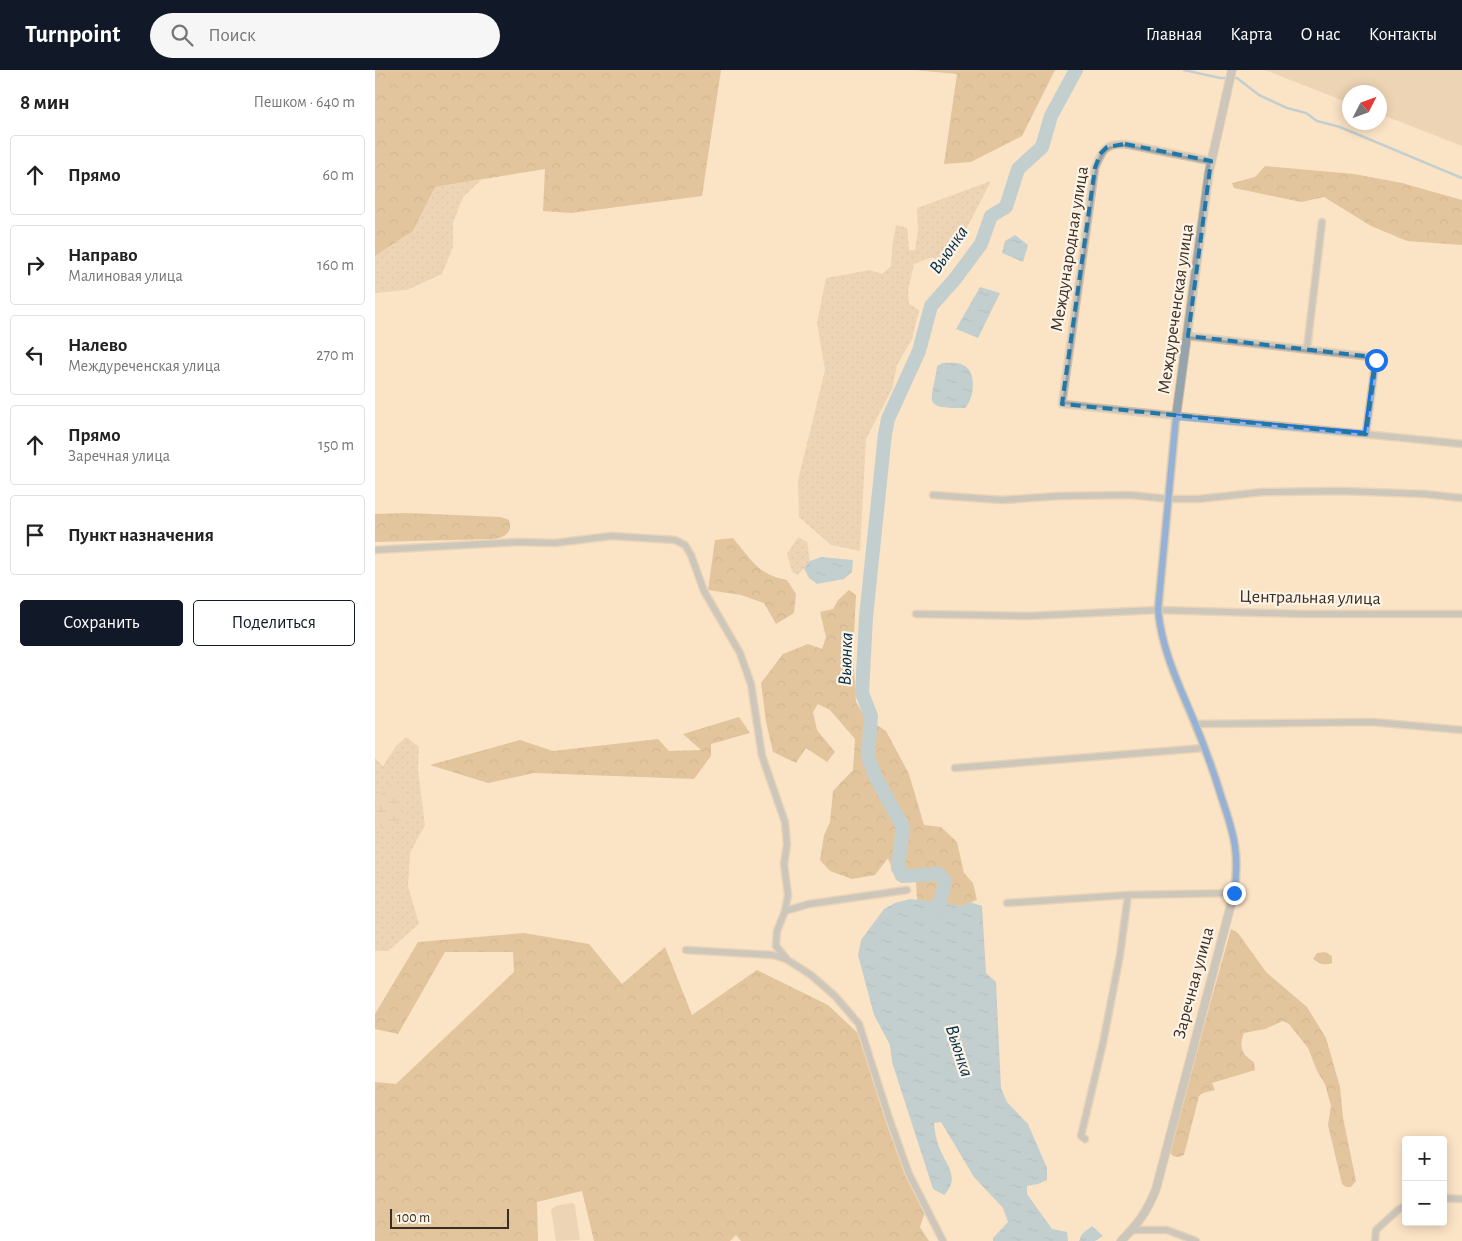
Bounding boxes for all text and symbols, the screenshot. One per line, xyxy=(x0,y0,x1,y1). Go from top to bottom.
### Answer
search box xyxy=(150,13,500,58)
icon: search xyxy=(168,21,196,49)
text: Turnpoint xyxy=(25,23,120,47)
text: Поиск xyxy=(208,26,256,45)
text: Главная xyxy=(1146,26,1202,44)
text: Карта xyxy=(1230,26,1272,44)
text: О нас xyxy=(1300,26,1341,44)
text: Контакты xyxy=(1369,26,1437,44)
north arrow xyxy=(1342,85,1387,130)
text: 8 мин xyxy=(20,92,70,113)
text: Пешком · 640 m xyxy=(254,94,355,110)
icon: ahead xyxy=(21,161,49,189)
street label: Международная улица xyxy=(1048,165,1092,333)
text: Прямо xyxy=(68,166,121,185)
text: 60 m xyxy=(323,167,354,183)
water label: Вьюнка xyxy=(926,223,972,277)
street label: Междуреченская улица xyxy=(1155,223,1197,395)
text: Направо xyxy=(68,246,138,265)
icon: right xyxy=(21,251,49,279)
text: 160 m xyxy=(317,257,354,273)
text: Малиновая улица xyxy=(68,268,183,284)
text: Налево xyxy=(68,336,127,355)
icon: left xyxy=(21,341,49,369)
text: 270 m xyxy=(316,347,354,363)
route start xyxy=(1365,349,1388,372)
text: Междуреченская улица xyxy=(68,358,221,374)
text: Прямо xyxy=(68,426,121,445)
icon: ahead xyxy=(21,431,49,459)
text: 150 m xyxy=(318,437,354,453)
text: Заречная улица xyxy=(68,448,170,464)
icon: arrive xyxy=(21,521,49,549)
text: Пункт назначения xyxy=(68,526,214,545)
street label: Центральная улица xyxy=(1239,588,1381,608)
button: Сохранить xyxy=(20,600,183,646)
button: Поделиться xyxy=(193,600,355,646)
water label: Вьюнка xyxy=(836,632,856,686)
route end xyxy=(1223,882,1246,905)
street label: Заречная улица xyxy=(1170,925,1218,1041)
water label: Вьюнка xyxy=(942,1023,976,1079)
map controls xyxy=(1402,1136,1447,1226)
button: + xyxy=(1402,1136,1447,1181)
button: − xyxy=(1402,1181,1447,1226)
scale bar xyxy=(390,1206,509,1229)
text: 100 m xyxy=(397,1211,430,1225)

